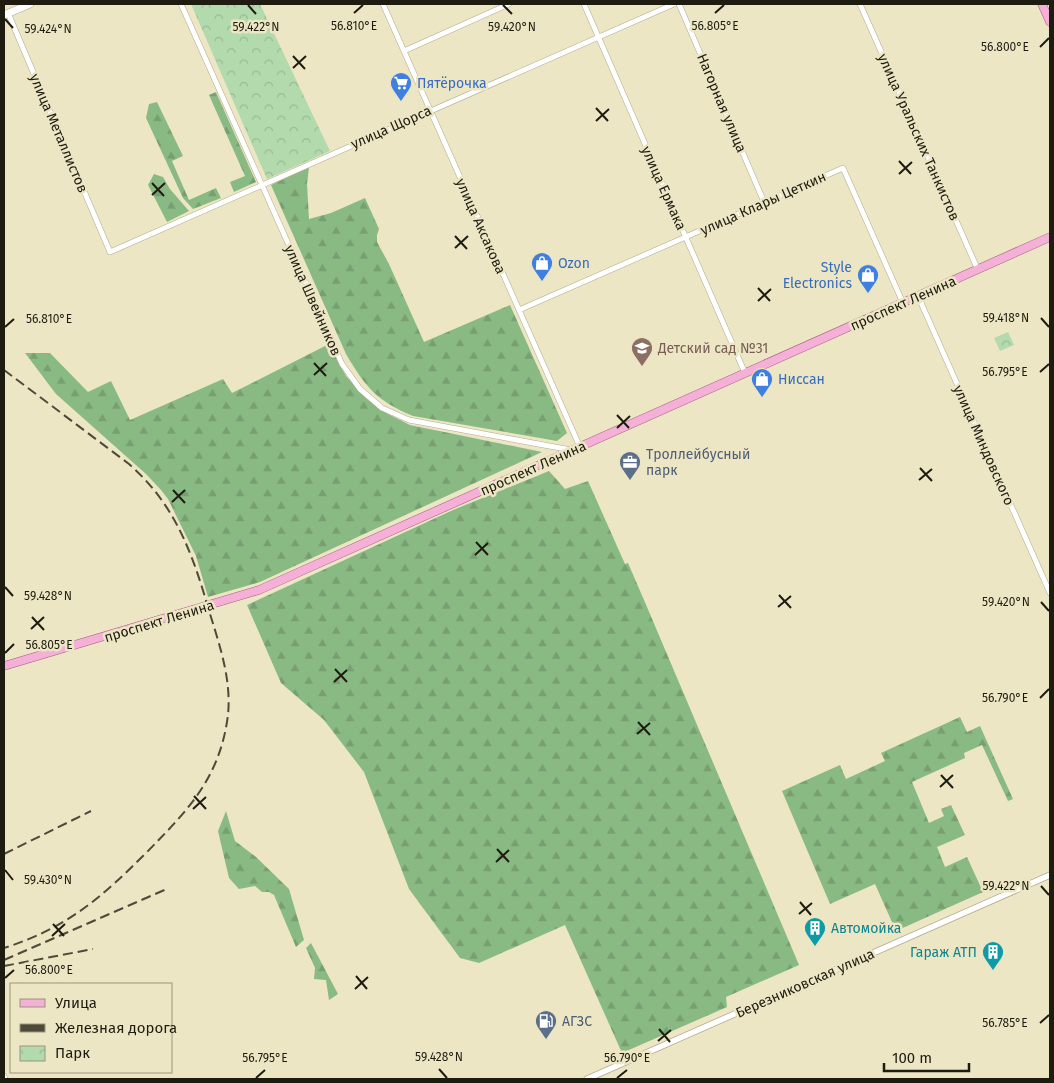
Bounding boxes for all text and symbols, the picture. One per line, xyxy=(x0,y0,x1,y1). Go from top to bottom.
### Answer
text: 56.810°E xyxy=(331,19,377,33)
text: 56.805°E xyxy=(691,19,739,33)
text: 59.422°N xyxy=(232,20,280,34)
text: 59.420°N xyxy=(488,20,536,34)
text: 59.424°N xyxy=(24,22,72,36)
text: 56.800°E xyxy=(981,40,1029,54)
street label: Нагорная улица xyxy=(693,51,750,155)
street label: улица Уральских Танкистов xyxy=(874,51,963,223)
street label: улица Металлистов xyxy=(26,71,91,195)
supermarket icon: Пятёрочка xyxy=(389,71,413,102)
place label: Пятёрочка xyxy=(417,75,487,92)
street label: улица Щорса xyxy=(348,102,434,153)
street label: улица Ермака xyxy=(637,144,690,233)
street label: улица Клары Цеткин xyxy=(698,168,829,239)
street label: улица Аксакова xyxy=(452,176,509,277)
street label: улица Швейников xyxy=(280,242,345,358)
shop icon: Ozon xyxy=(530,251,554,282)
place label: Ozon xyxy=(558,255,590,272)
place label: Style Electronics xyxy=(783,259,852,292)
shop icon: Style Electronics xyxy=(856,263,880,294)
street label: проспект Ленина xyxy=(848,272,959,334)
text: 59.418°N xyxy=(983,311,1029,325)
text: 56.810°E xyxy=(26,312,72,326)
school or university icon: Детский сад №31 xyxy=(630,336,654,367)
place label: Детский сад №31 xyxy=(657,340,768,357)
text: 56.795°E xyxy=(982,365,1028,379)
shop icon: Ниссан xyxy=(750,367,774,398)
place label: Ниссан xyxy=(778,371,825,388)
street label: улица Миндовского xyxy=(949,382,1018,508)
street label: проспект Ленина xyxy=(478,437,589,499)
place label: Троллейбусный парк xyxy=(646,446,750,479)
office icon: Троллейбусный парк xyxy=(618,450,642,481)
text: 59.428°N xyxy=(24,589,72,603)
text: 59.420°N xyxy=(982,595,1030,609)
street label: проспект Ленина xyxy=(102,597,216,646)
text: 56.805°E xyxy=(25,638,73,652)
text: 56.790°E xyxy=(982,691,1028,705)
text: 59.430°N xyxy=(24,873,72,887)
text: 59.422°N xyxy=(982,879,1030,893)
building icon: Автомойка xyxy=(803,916,827,947)
place label: Автомойка xyxy=(831,920,901,937)
building icon: Гараж АТП xyxy=(981,940,1005,971)
place label: Гараж АТП xyxy=(910,944,977,961)
street label: Березниковская улица xyxy=(733,945,877,1022)
text: 56.800°E xyxy=(25,963,73,977)
legend xyxy=(10,983,172,1073)
text: Улица xyxy=(55,994,97,1012)
fuel station icon: АГЗС xyxy=(534,1009,558,1040)
place label: АГЗС xyxy=(562,1013,592,1030)
text: 56.785°E xyxy=(982,1016,1028,1030)
text: Железная дорога xyxy=(55,1019,177,1037)
scale bar xyxy=(884,1040,969,1072)
text: Парк xyxy=(55,1044,90,1062)
text: 100 m xyxy=(892,1049,932,1067)
text: 59.428°N xyxy=(415,1050,463,1064)
text: 56.795°E xyxy=(242,1051,288,1065)
text: 56.790°E xyxy=(604,1051,650,1065)

